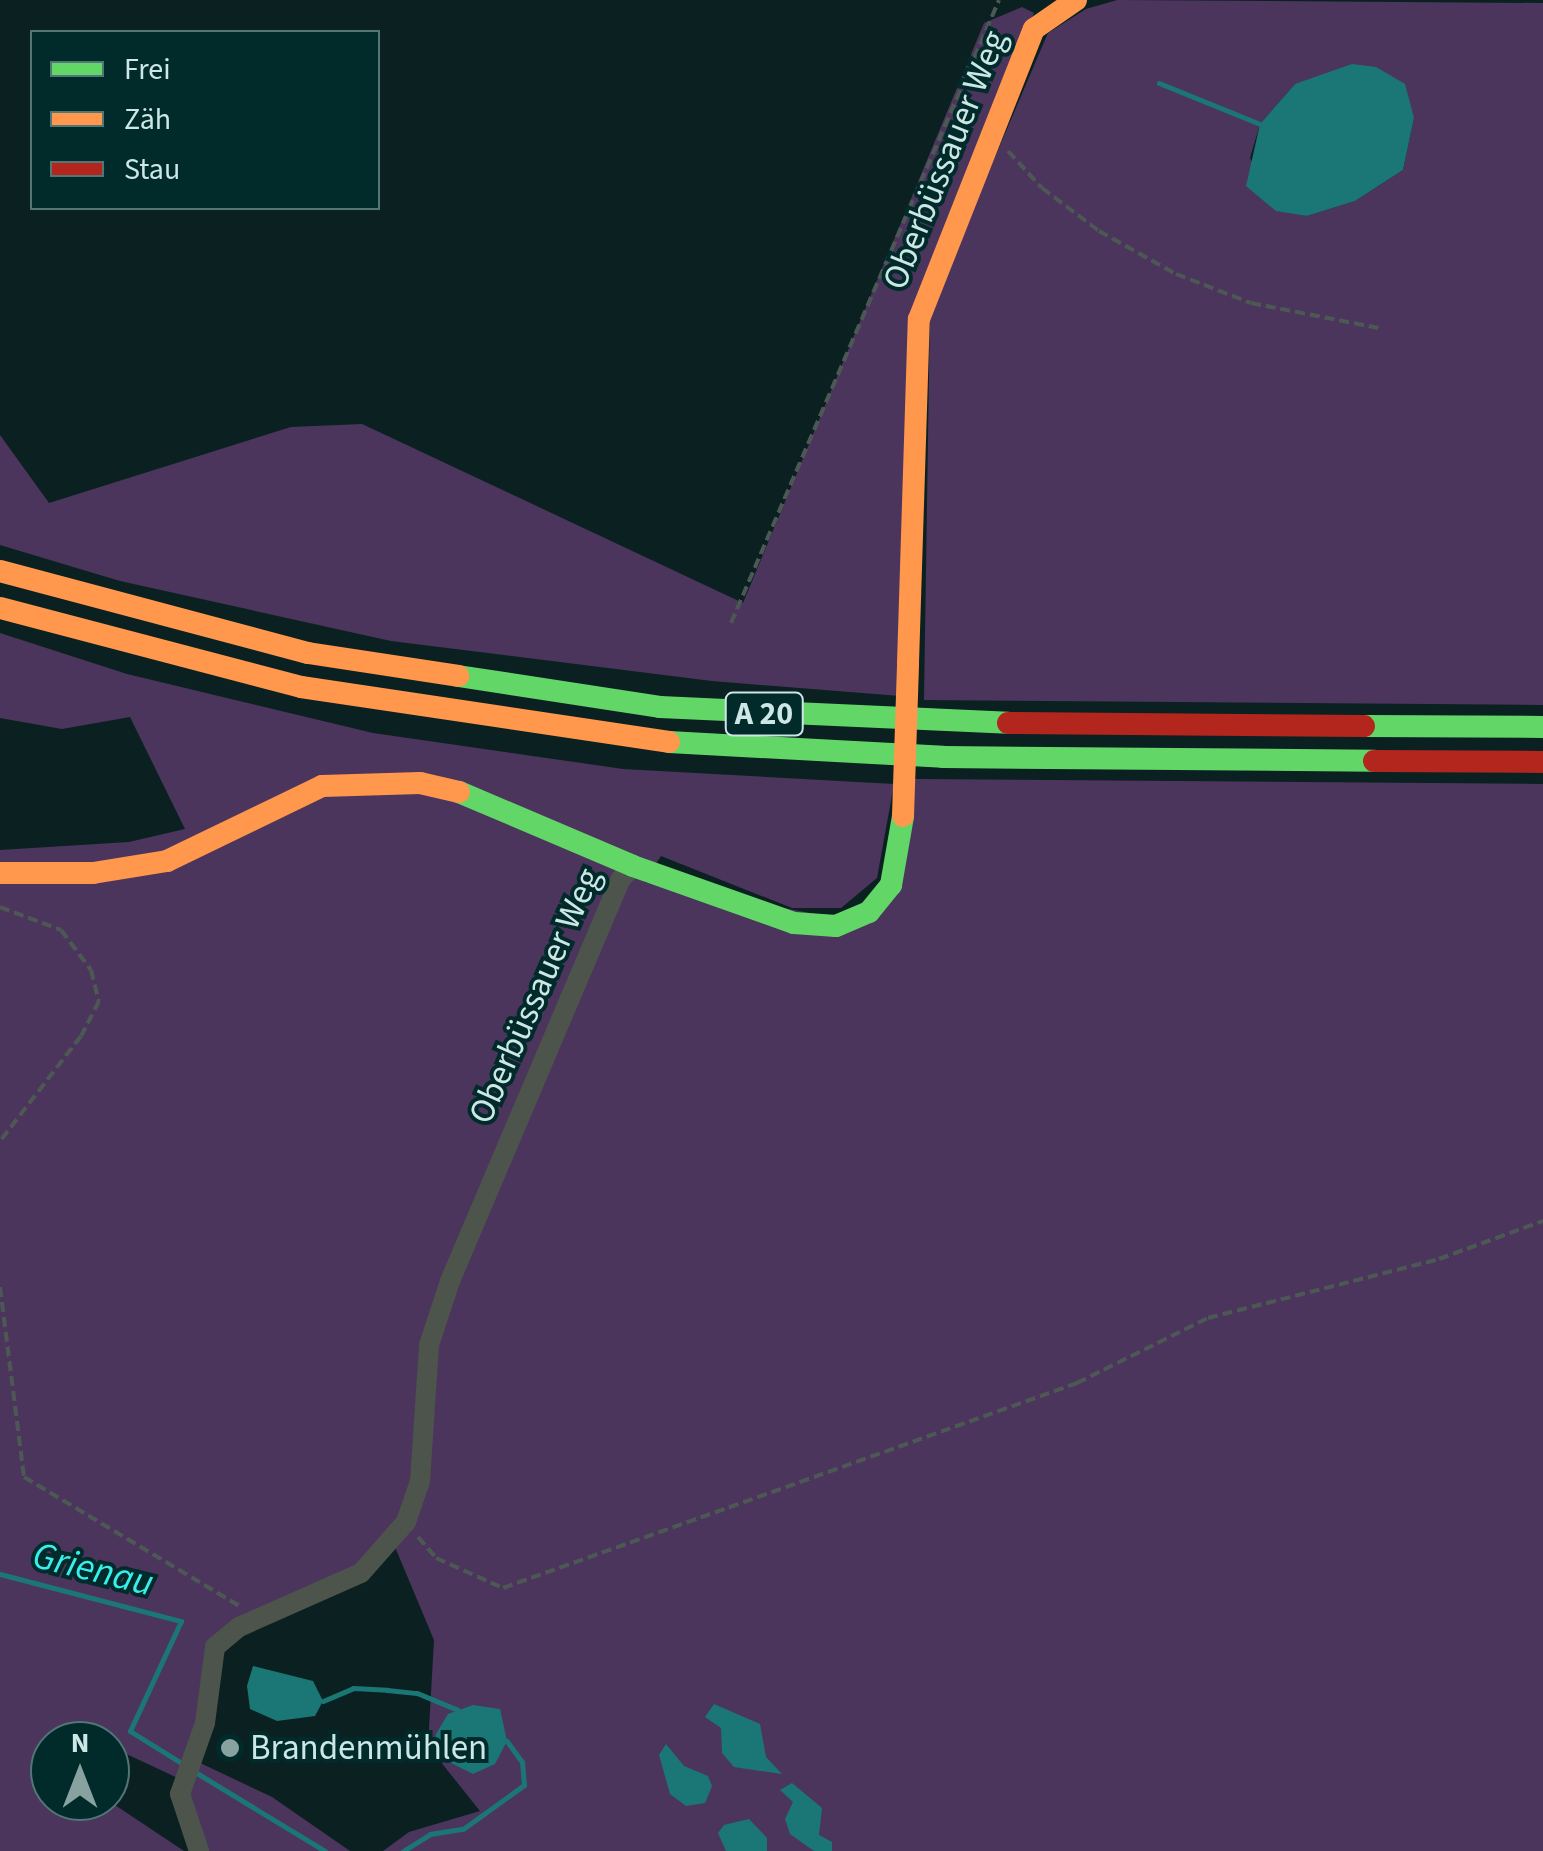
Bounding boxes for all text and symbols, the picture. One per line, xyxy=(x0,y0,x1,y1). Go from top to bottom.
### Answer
street label: Oberbüssauer Weg xyxy=(874,25,1016,295)
legend xyxy=(30,30,380,210)
text: Frei xyxy=(124,48,171,91)
text: Zäh xyxy=(124,98,171,141)
text: Stau xyxy=(124,148,180,191)
road number: A 20 xyxy=(724,687,804,741)
street label: Oberbüssauer Weg xyxy=(460,862,610,1130)
water label: Grienau xyxy=(28,1533,158,1607)
north arrow xyxy=(30,1721,130,1821)
text: N xyxy=(71,1723,89,1763)
place label: Brandenmühlen xyxy=(250,1727,487,1769)
marker: Brandenmühlen xyxy=(219,1737,241,1759)

